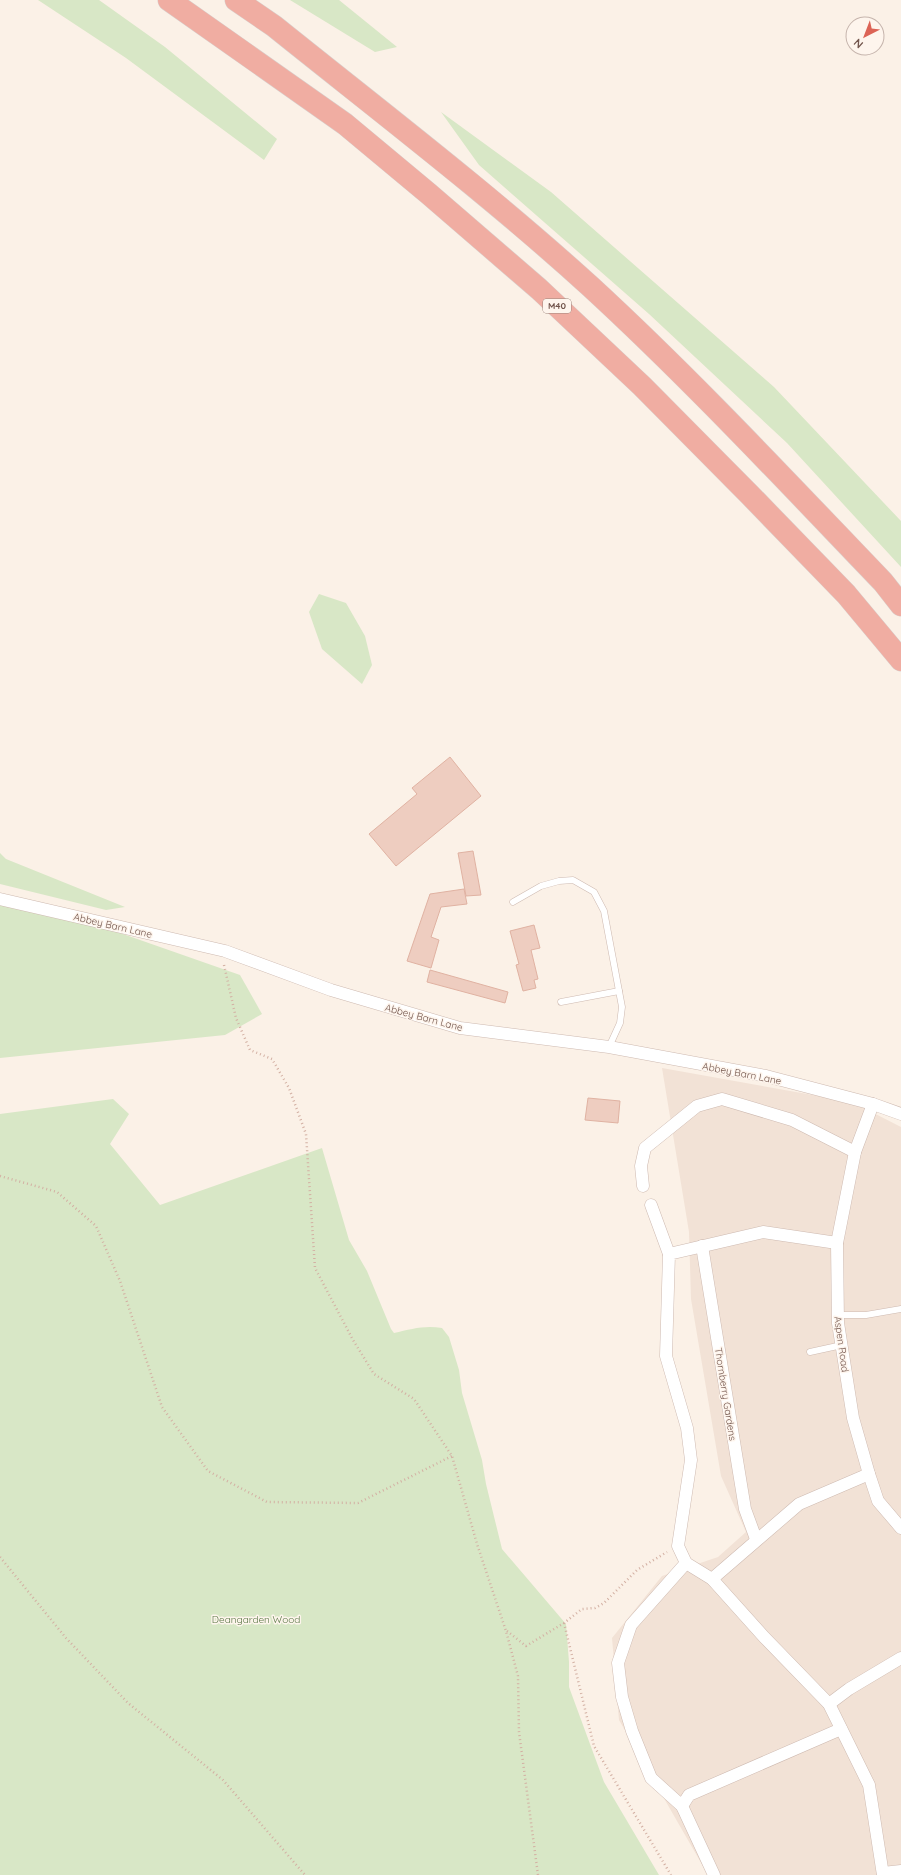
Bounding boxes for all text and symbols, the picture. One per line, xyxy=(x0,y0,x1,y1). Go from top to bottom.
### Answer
north arrow xyxy=(845,16,885,56)
text: N xyxy=(851,36,866,51)
road number: M40 xyxy=(543,299,571,313)
street label: Abbey Barn Lane xyxy=(72,910,154,941)
street label: Abbey Barn Lane xyxy=(383,1001,465,1034)
street label: Abbey Barn Lane xyxy=(701,1059,783,1088)
street label: Aspen Road xyxy=(831,1315,852,1373)
street label: Thornberry Gardens xyxy=(712,1347,739,1442)
park label: Deangarden Wood xyxy=(212,1613,300,1626)

